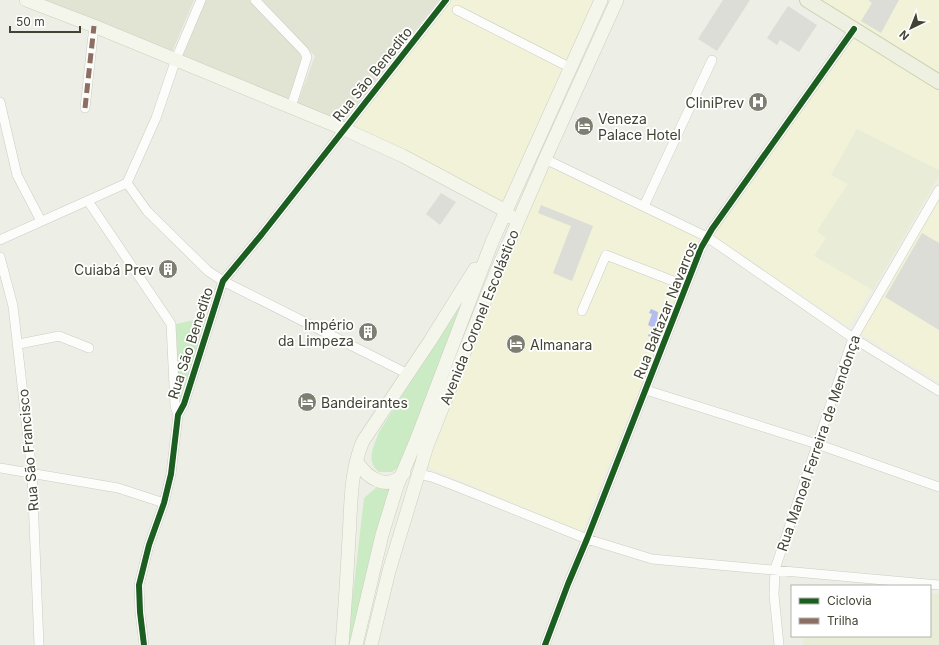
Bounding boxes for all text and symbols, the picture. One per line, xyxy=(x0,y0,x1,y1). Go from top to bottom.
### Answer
scale bar xyxy=(10,8,80,34)
north arrow xyxy=(891,8,931,48)
text: 50 m xyxy=(16,14,45,29)
street label: Rua São Benedito xyxy=(329,23,415,125)
text: N xyxy=(896,27,912,43)
hospital icon: CliniPrev xyxy=(747,91,769,113)
place label: CliniPrev xyxy=(686,94,744,111)
place label: Veneza Palace Hotel xyxy=(598,110,681,143)
hotel icon: Veneza Palace Hotel xyxy=(573,115,595,137)
street label: Avenida Coronel Escolástico xyxy=(436,227,522,407)
street label: Rua Baltazar Navarros xyxy=(630,239,700,381)
building icon: Cuiabá Prev xyxy=(157,258,179,280)
place label: Cuiabá Prev xyxy=(74,261,154,278)
street label: Rua São Benedito xyxy=(164,285,216,401)
place label: Império da Limpeza xyxy=(278,316,354,349)
building icon: Império da Limpeza xyxy=(357,321,379,343)
hotel icon: Almanara xyxy=(505,333,527,355)
street label: Rua Manoel Ferreira de Mendonça xyxy=(773,333,863,553)
place label: Almanara xyxy=(530,336,592,353)
street label: Rua São Francisco xyxy=(14,388,42,512)
hotel icon: Bandeirantes xyxy=(296,391,318,413)
place label: Bandeirantes xyxy=(321,394,408,411)
legend xyxy=(791,585,931,637)
text: Ciclovia xyxy=(827,593,872,608)
text: Trilha xyxy=(827,613,858,628)

